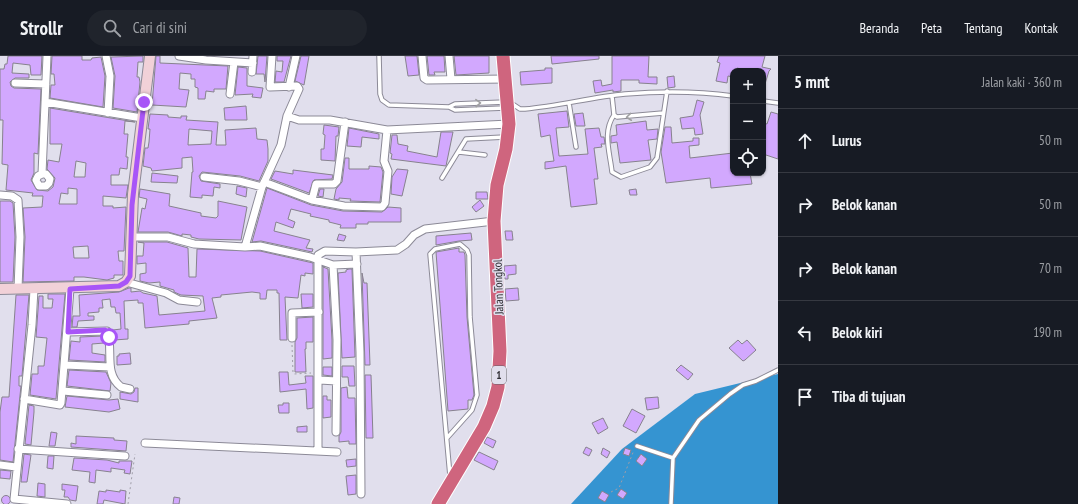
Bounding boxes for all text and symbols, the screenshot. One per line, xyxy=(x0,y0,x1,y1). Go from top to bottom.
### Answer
search box xyxy=(87,10,367,46)
text: Strollr xyxy=(20,16,63,40)
icon: search xyxy=(101,17,123,39)
text: Cari di sini xyxy=(133,18,187,37)
text: Beranda xyxy=(859,19,899,37)
text: Peta xyxy=(921,19,942,37)
text: Tentang xyxy=(964,19,1003,37)
text: Kontak xyxy=(1025,19,1058,37)
map controls xyxy=(730,68,766,176)
button: + xyxy=(730,68,766,104)
text: 5 mnt xyxy=(794,71,829,93)
text: Jalan kaki · 360 m xyxy=(982,74,1062,91)
route end xyxy=(135,93,153,111)
one-way arrow xyxy=(475,99,481,107)
button: − xyxy=(730,104,766,140)
one-way arrow xyxy=(626,112,632,121)
icon: ahead xyxy=(794,130,816,152)
text: Lurus xyxy=(832,131,861,150)
text: 50 m xyxy=(1039,132,1062,149)
button: locate xyxy=(730,140,766,176)
icon: right xyxy=(794,194,816,216)
text: Belok kanan xyxy=(832,195,897,214)
text: 50 m xyxy=(1039,196,1062,213)
icon: right xyxy=(794,258,816,280)
street label: Jalan Tongkol xyxy=(490,259,506,316)
text: Belok kanan xyxy=(832,259,897,278)
text: 70 m xyxy=(1039,260,1062,277)
icon: left xyxy=(794,322,816,344)
text: Belok kiri xyxy=(832,323,882,342)
text: 190 m xyxy=(1033,324,1062,341)
route start xyxy=(100,328,118,346)
road number: 1 xyxy=(492,366,506,384)
icon: arrive xyxy=(794,386,816,408)
text: Tiba di tujuan xyxy=(832,387,906,406)

